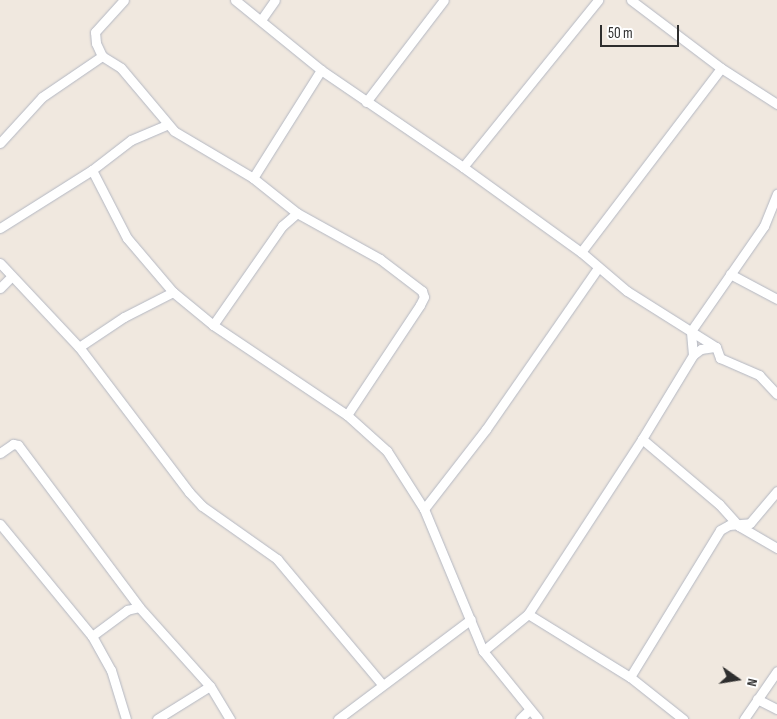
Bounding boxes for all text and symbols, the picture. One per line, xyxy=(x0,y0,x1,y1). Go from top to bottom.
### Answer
scale bar xyxy=(602,15,681,47)
text: 50 m xyxy=(608,24,633,43)
north arrow xyxy=(712,654,762,704)
text: N xyxy=(743,677,761,688)

